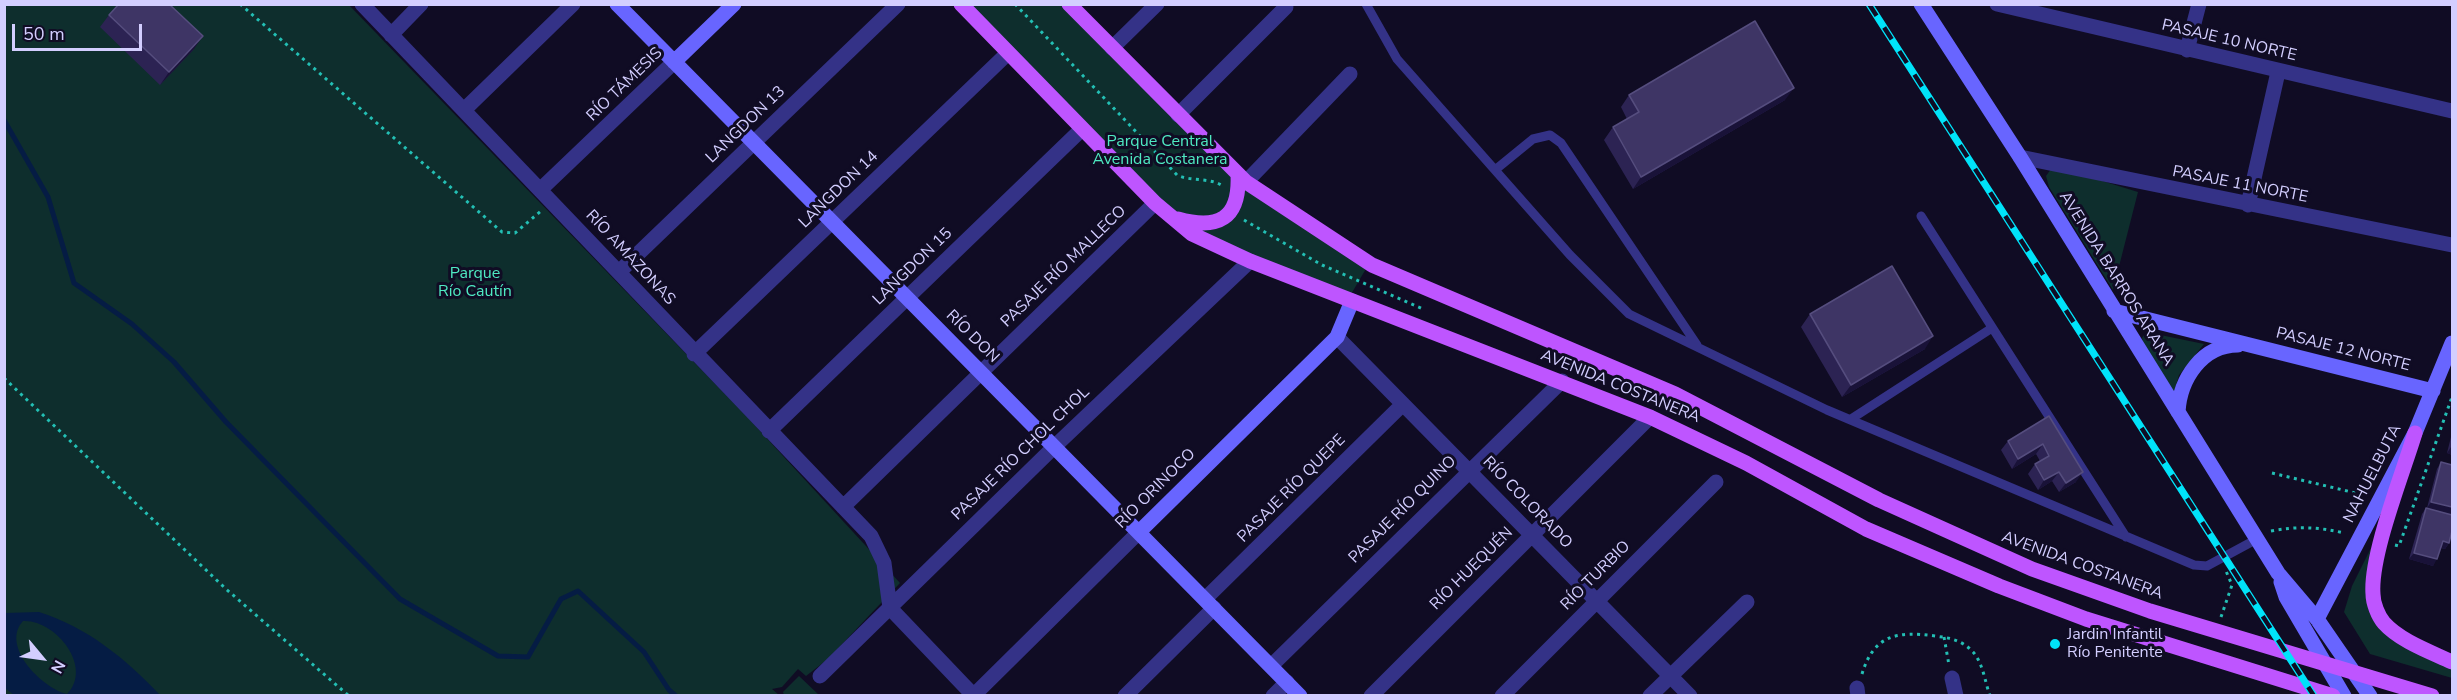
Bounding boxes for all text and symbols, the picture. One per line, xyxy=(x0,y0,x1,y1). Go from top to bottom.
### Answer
scale bar xyxy=(15,12,146,50)
street label: PASAJE 10 NORTE xyxy=(2160,16,2298,66)
text: 50 m xyxy=(23,22,65,46)
street label: RÍO TÁMESIS xyxy=(583,44,667,126)
street label: LANGDON 13 xyxy=(702,82,790,168)
park label: Parque Central Avenida Costanera xyxy=(1092,132,1228,170)
street label: LANGDON 14 xyxy=(795,147,883,233)
street label: PASAJE 11 NORTE xyxy=(2171,162,2309,208)
street label: AVENIDA BARROS ARANA xyxy=(2054,188,2178,370)
street label: PASAJE RÍO MALLECO xyxy=(997,202,1131,332)
street label: RÍO AMAZONAS xyxy=(581,207,679,309)
street label: LANGDON 15 xyxy=(869,224,957,310)
park label: Parque Río Cautín xyxy=(438,264,512,302)
street label: RÍO DON xyxy=(941,306,1003,368)
street label: PASAJE 12 NORTE xyxy=(2274,324,2412,376)
street label: AVENIDA COSTANERA xyxy=(1537,346,1703,428)
street label: PASAJE RÍO CHOL CHOL xyxy=(948,383,1094,525)
street label: NAHUELBUTA xyxy=(2340,422,2406,526)
street label: PASAJE RÍO QUEPE xyxy=(1234,431,1350,547)
street label: RÍO ORINOCO xyxy=(1112,445,1200,533)
street label: PASAJE RÍO QUINO xyxy=(1345,452,1461,568)
street label: RÍO COLORADO xyxy=(1478,453,1576,553)
street label: RÍO HUEQUÉN xyxy=(1427,524,1517,614)
street label: AVENIDA COSTANERA xyxy=(1999,528,2165,604)
street label: RÍO TURBIO xyxy=(1557,537,1635,615)
place label: Jardin Infantil Río Penitente xyxy=(2067,625,2163,663)
north arrow xyxy=(12,628,72,688)
marker: Jardin Infantil Río Penitente xyxy=(2048,637,2062,651)
text: N xyxy=(45,656,70,677)

